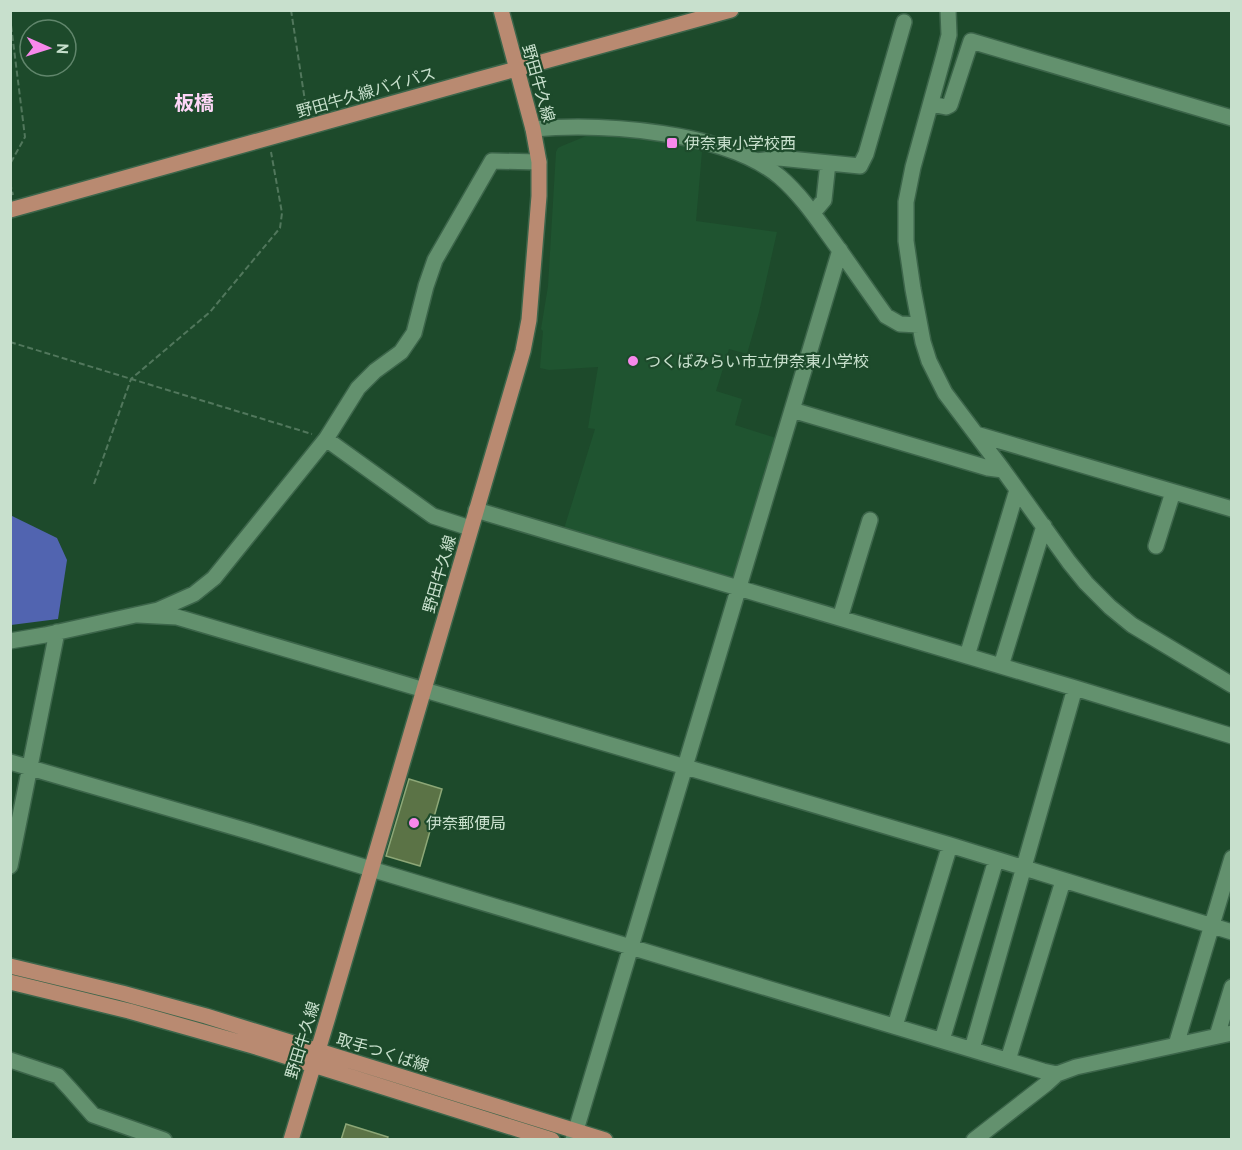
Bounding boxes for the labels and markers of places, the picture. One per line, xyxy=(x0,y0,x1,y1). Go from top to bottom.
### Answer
place label: 伊奈東小学校西 xyxy=(684,133,796,153)
marker: 伊奈東小学校西 xyxy=(665,136,679,150)
place label: つくばみらい市立伊奈東小学校 xyxy=(645,351,869,371)
marker: つくばみらい市立伊奈東小学校 xyxy=(626,354,640,368)
place label: 伊奈郵便局 xyxy=(426,813,506,833)
marker: 伊奈郵便局 xyxy=(407,816,421,830)

